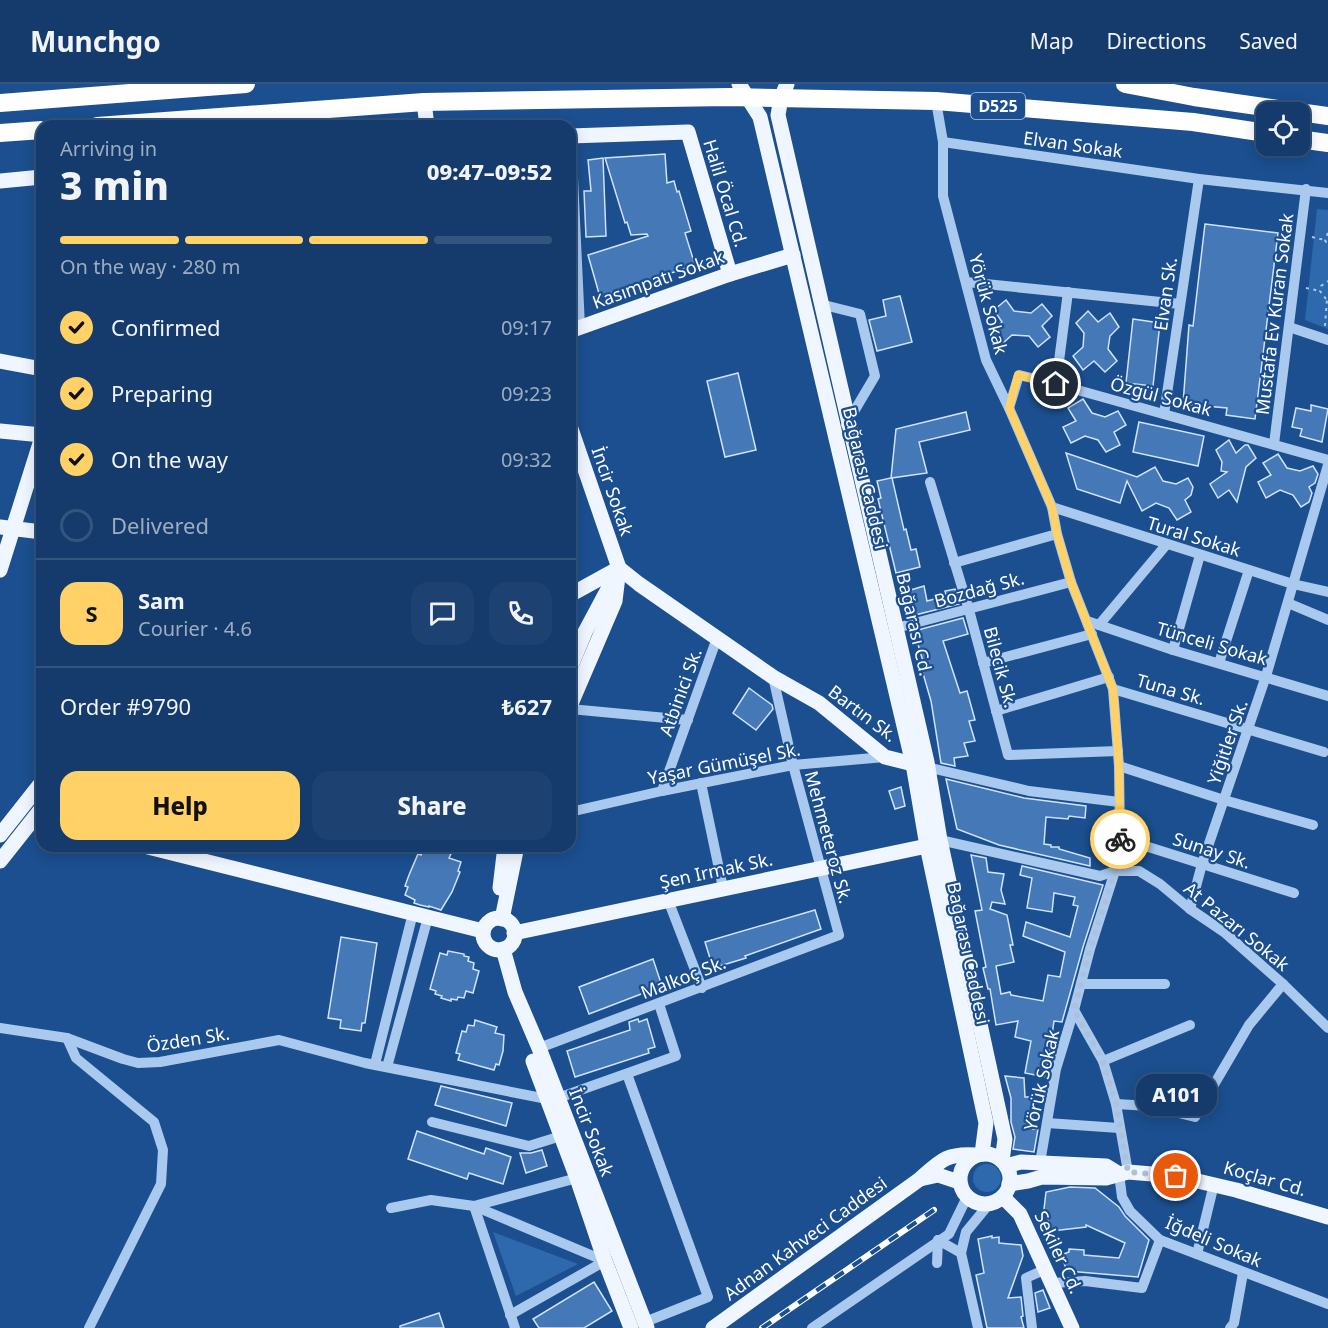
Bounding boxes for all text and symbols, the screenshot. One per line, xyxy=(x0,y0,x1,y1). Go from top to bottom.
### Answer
text: Munchgo xyxy=(30,22,161,60)
text: Map xyxy=(1030,27,1074,55)
text: Directions xyxy=(1107,27,1206,55)
text: Saved xyxy=(1239,27,1298,55)
road number: D525 xyxy=(971,93,1025,119)
map controls xyxy=(1256,102,1310,156)
button: locate xyxy=(1256,102,1310,156)
street label: Elvan Sokak xyxy=(1022,125,1124,163)
text: Arriving in xyxy=(60,135,157,162)
street label: Halil Öcal Cd. xyxy=(698,136,754,250)
text: 09:47–09:52 xyxy=(427,156,552,186)
text: 3 min xyxy=(60,158,169,211)
street label: Mustafa Ev Kuran Sokak xyxy=(1250,212,1298,416)
street label: Kasımpatı Sokak xyxy=(589,244,728,314)
street label: Yörük Sokak xyxy=(964,251,1014,357)
text: On the way · 280 m xyxy=(60,253,240,280)
street label: Elvan Sk. xyxy=(1148,256,1182,332)
icon: check xyxy=(60,311,93,344)
text: Confirmed xyxy=(111,312,221,342)
text: 09:17 xyxy=(501,314,552,341)
pin xyxy=(1030,358,1081,409)
icon: home xyxy=(1039,367,1072,400)
street label: Özgül Sokak xyxy=(1108,371,1215,421)
icon: check xyxy=(60,377,93,410)
text: Preparing xyxy=(111,378,213,408)
text: 09:23 xyxy=(501,380,552,407)
street label: Bağarası Caddesi xyxy=(838,405,894,551)
icon: check xyxy=(60,443,93,476)
street label: İncir Sokak xyxy=(587,443,640,539)
text: On the way xyxy=(111,444,228,474)
text: 09:32 xyxy=(501,446,552,473)
text: Delivered xyxy=(111,510,209,540)
street label: Tural Sokak xyxy=(1144,510,1244,562)
street label: Bozdağ Sk. xyxy=(931,565,1027,613)
street label: Bağarası Cd. xyxy=(891,570,939,678)
button: chat xyxy=(411,582,474,645)
button: phone xyxy=(489,582,552,645)
text: Sam xyxy=(138,585,185,615)
text: S xyxy=(85,598,98,628)
text: Courier · 4.6 xyxy=(138,615,252,642)
street label: Tünceli Sokak xyxy=(1154,616,1271,670)
street label: Bilecik Sk. xyxy=(979,624,1023,710)
street label: Atbinici Sk. xyxy=(653,645,707,739)
street label: Tuna Sk. xyxy=(1134,668,1208,710)
street label: Bartın Sk. xyxy=(824,679,902,747)
text: Order #9790 xyxy=(60,691,191,721)
text: ₺627 xyxy=(502,691,552,721)
street label: Yiğitler Sk. xyxy=(1201,696,1253,788)
street label: Yaşar Gümüşel Sk. xyxy=(646,736,802,790)
street label: Mehmeteroz Sk. xyxy=(800,768,858,906)
button: Help xyxy=(60,771,300,840)
button: Share xyxy=(312,771,552,840)
courier xyxy=(1090,809,1150,869)
icon: bike xyxy=(1104,823,1137,856)
street label: Sunay Sk. xyxy=(1170,826,1254,874)
street label: Şen Irmak Sk. xyxy=(657,846,775,894)
street label: At Pazarı Sokak xyxy=(1179,876,1295,976)
street label: Bağarası Caddesi xyxy=(942,880,996,1026)
street label: Malkoç Sk. xyxy=(637,950,729,1004)
street label: Özden Sk. xyxy=(145,1021,231,1057)
street label: Yörük Sokak xyxy=(1018,1027,1064,1133)
callout: A101 xyxy=(1136,1074,1216,1116)
text: A101 xyxy=(1152,1081,1201,1108)
street label: İncir Sokak xyxy=(564,1084,620,1180)
pin xyxy=(1150,1150,1201,1201)
street label: Koçlar Cd. xyxy=(1221,1155,1309,1201)
icon: bag xyxy=(1159,1159,1192,1192)
street label: Adnan Kahveci Caddesi xyxy=(719,1171,891,1305)
street label: Sekiler Cd. xyxy=(1029,1207,1089,1297)
street label: İğdeli Sokak xyxy=(1162,1210,1266,1272)

